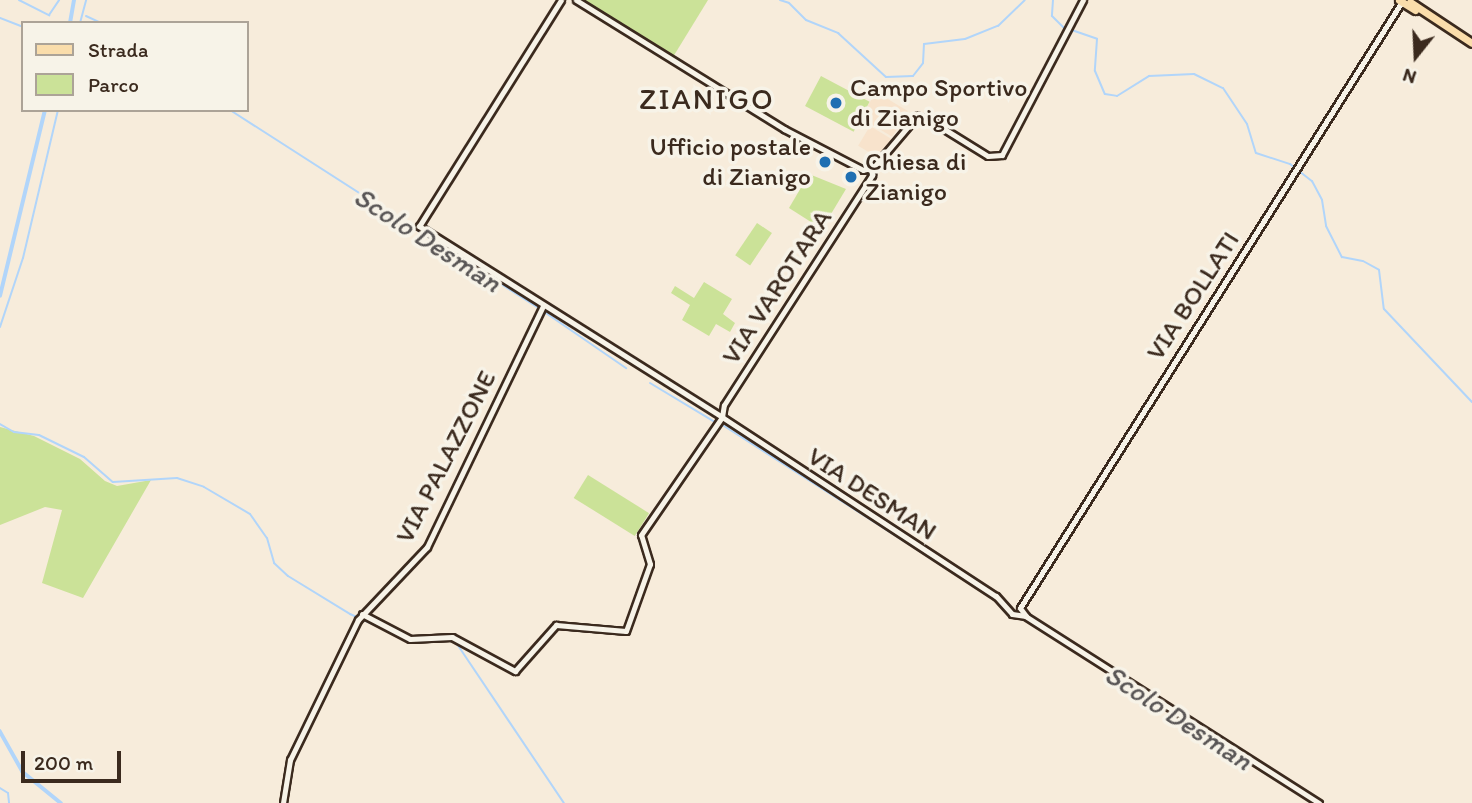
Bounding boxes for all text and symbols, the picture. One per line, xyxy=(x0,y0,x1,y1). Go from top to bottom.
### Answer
legend xyxy=(21,21,248,112)
north arrow xyxy=(1381,21,1451,91)
text: Strada xyxy=(88,37,148,62)
text: N xyxy=(1400,64,1419,89)
text: Parco xyxy=(88,72,139,97)
place label: Campo Sportivo di Zianigo xyxy=(850,72,1027,134)
district label: ZIANIGO xyxy=(640,81,774,117)
marker: Campo Sportivo di Zianigo xyxy=(828,95,844,111)
place label: Ufficio postale di Zianigo xyxy=(649,131,811,192)
place label: Chiesa di Zianigo xyxy=(865,146,967,208)
marker: Ufficio postale di Zianigo xyxy=(817,154,833,170)
marker: Chiesa di Zianigo xyxy=(843,169,859,185)
water label: Scolo Desman xyxy=(348,179,508,299)
street label: VIA VAROTARA xyxy=(716,204,838,370)
street label: VIA BOLLATI xyxy=(1139,224,1247,368)
street label: VIA PALAZZONE xyxy=(389,366,503,548)
street label: VIA DESMAN xyxy=(801,441,943,547)
water label: Scolo Desman xyxy=(1099,657,1259,777)
scale bar xyxy=(24,736,124,780)
text: 200 m xyxy=(34,750,93,775)

